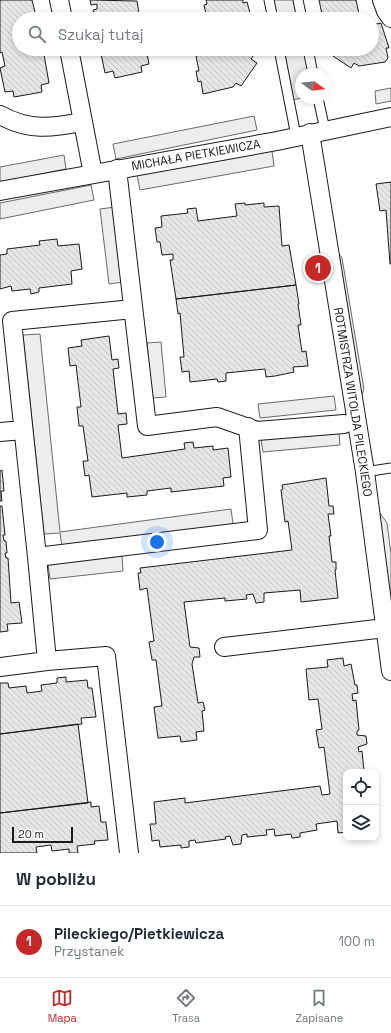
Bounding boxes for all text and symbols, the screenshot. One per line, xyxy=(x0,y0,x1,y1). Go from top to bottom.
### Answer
search box xyxy=(12,12,379,56)
icon: search xyxy=(26,23,48,45)
text: Szukaj tutaj xyxy=(58,25,144,44)
north arrow xyxy=(295,68,331,104)
street label: MICHAŁA PIETKIEWICZA xyxy=(130,136,262,174)
pin: 1 xyxy=(305,253,331,283)
street label: ROTMISTRZA WITOLDA PILECKIEGO xyxy=(330,306,376,498)
your location xyxy=(147,532,167,552)
map controls xyxy=(343,769,379,841)
button: locate xyxy=(343,769,379,805)
button: layers xyxy=(343,805,379,841)
scale bar xyxy=(12,825,73,844)
text: 20 m xyxy=(18,827,44,841)
text: W pobliżu xyxy=(16,868,96,890)
text: Pileckiego/Pietkiewicza xyxy=(54,924,224,943)
text: 1 xyxy=(26,933,32,950)
text: 100 m xyxy=(338,933,375,950)
text: Przystanek xyxy=(54,943,124,960)
tab: Mapa xyxy=(48,987,77,1025)
tab: Trasa xyxy=(172,987,200,1025)
tab: Zapisane xyxy=(296,987,343,1025)

